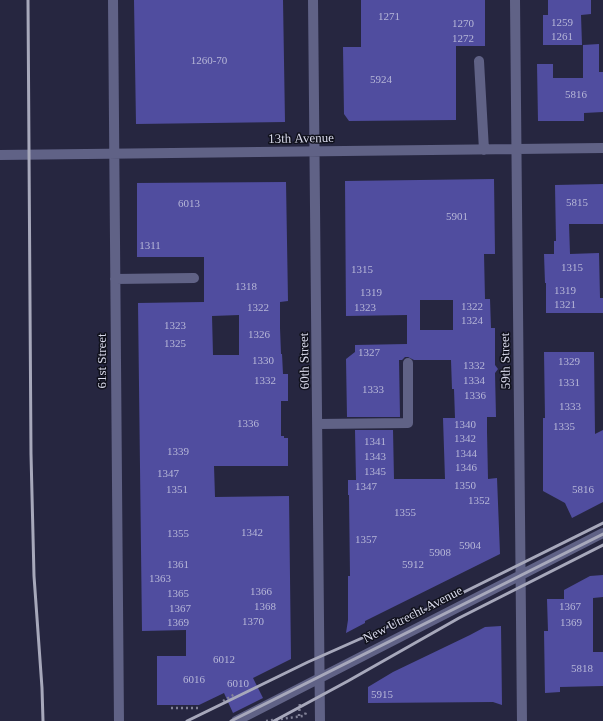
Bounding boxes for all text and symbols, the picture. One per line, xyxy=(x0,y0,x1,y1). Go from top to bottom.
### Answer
house number: 1271 xyxy=(378,10,400,24)
house number: 1259 xyxy=(551,16,573,30)
house number: 1270 xyxy=(452,17,474,31)
house number: 1261 xyxy=(551,30,573,44)
house number: 1272 xyxy=(452,32,474,46)
house number: 1260-70 xyxy=(191,54,227,68)
house number: 5924 xyxy=(370,73,392,87)
house number: 5816 xyxy=(565,88,587,102)
street label: 13th Avenue xyxy=(268,131,334,147)
house number: 5815 xyxy=(566,196,588,210)
house number: 6013 xyxy=(178,197,200,211)
house number: 5901 xyxy=(446,210,468,224)
house number: 1311 xyxy=(139,239,161,253)
house number: 1315 xyxy=(561,261,583,275)
house number: 1315 xyxy=(351,263,373,277)
house number: 1318 xyxy=(235,280,257,294)
house number: 1319 xyxy=(554,284,576,298)
house number: 1319 xyxy=(360,286,382,300)
house number: 1321 xyxy=(554,298,576,312)
house number: 1322 xyxy=(461,300,483,314)
house number: 1322 xyxy=(247,301,269,315)
house number: 1323 xyxy=(354,301,376,315)
house number: 1324 xyxy=(461,314,483,328)
house number: 1323 xyxy=(164,319,186,333)
house number: 1326 xyxy=(248,328,270,342)
street label: 61st Street xyxy=(95,333,111,389)
street label: 60th Street xyxy=(297,333,313,389)
street label: 59th Street xyxy=(498,333,514,389)
house number: 1325 xyxy=(164,337,186,351)
house number: 1327 xyxy=(358,346,380,360)
house number: 1330 xyxy=(252,354,274,368)
house number: 1329 xyxy=(558,355,580,369)
house number: 1332 xyxy=(463,359,485,373)
house number: 1332 xyxy=(254,374,276,388)
house number: 1334 xyxy=(463,374,485,388)
house number: 1331 xyxy=(558,376,580,390)
house number: 1333 xyxy=(362,383,384,397)
house number: 1336 xyxy=(464,389,486,403)
house number: 1333 xyxy=(559,400,581,414)
house number: 1336 xyxy=(237,417,259,431)
house number: 1340 xyxy=(454,418,476,432)
house number: 1335 xyxy=(553,420,575,434)
house number: 1342 xyxy=(454,432,476,446)
house number: 1341 xyxy=(364,435,386,449)
house number: 1339 xyxy=(167,445,189,459)
house number: 1344 xyxy=(455,447,477,461)
house number: 1343 xyxy=(364,450,386,464)
house number: 1346 xyxy=(455,461,477,475)
house number: 1345 xyxy=(364,465,386,479)
house number: 1347 xyxy=(157,467,179,481)
house number: 1350 xyxy=(454,479,476,493)
house number: 1347 xyxy=(355,480,377,494)
house number: 1351 xyxy=(166,483,188,497)
house number: 5816 xyxy=(572,483,594,497)
house number: 1352 xyxy=(468,494,490,508)
house number: 1355 xyxy=(394,506,416,520)
house number: 1342 xyxy=(241,526,263,540)
house number: 1355 xyxy=(167,527,189,541)
house number: 1357 xyxy=(355,533,377,547)
house number: 5904 xyxy=(459,539,481,553)
house number: 5908 xyxy=(429,546,451,560)
house number: 1361 xyxy=(167,558,189,572)
house number: 5912 xyxy=(402,558,424,572)
house number: 1363 xyxy=(149,572,171,586)
street label: New Utrecht Avenue xyxy=(361,583,465,647)
house number: 1366 xyxy=(250,585,272,599)
house number: 1365 xyxy=(167,587,189,601)
house number: 1368 xyxy=(254,600,276,614)
house number: 1367 xyxy=(559,600,581,614)
house number: 1367 xyxy=(169,602,191,616)
house number: 1370 xyxy=(242,615,264,629)
house number: 1369 xyxy=(167,616,189,630)
house number: 1369 xyxy=(560,616,582,630)
house number: 6012 xyxy=(213,653,235,667)
house number: 5818 xyxy=(571,662,593,676)
house number: 6016 xyxy=(183,673,205,687)
house number: 6010 xyxy=(227,677,249,691)
house number: 5915 xyxy=(371,688,393,702)

